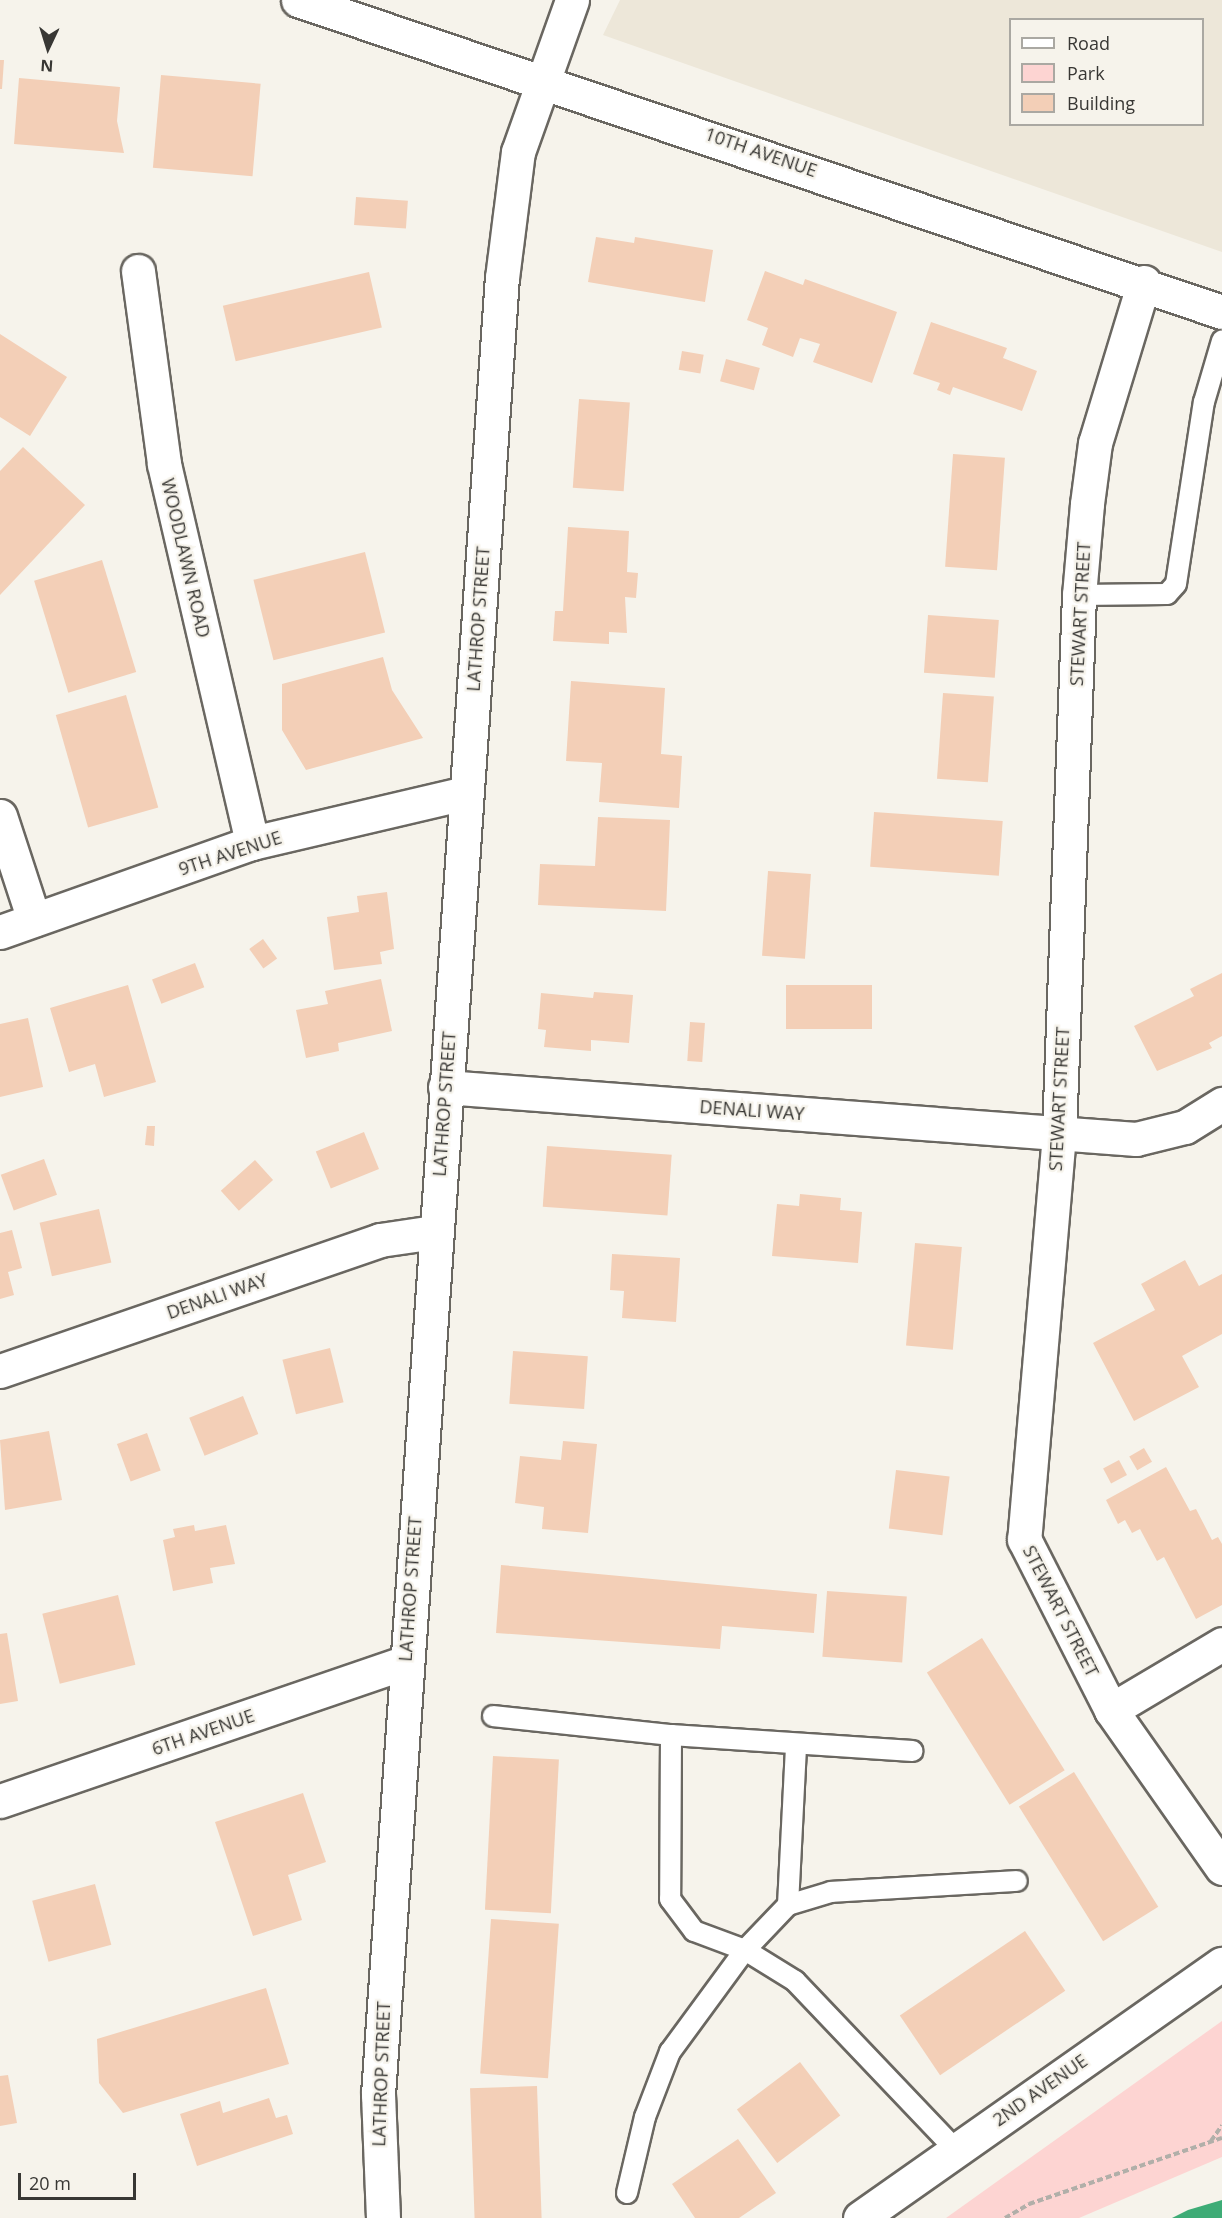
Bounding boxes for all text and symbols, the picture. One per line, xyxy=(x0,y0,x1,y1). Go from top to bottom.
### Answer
north arrow xyxy=(18,18,78,78)
legend xyxy=(1009,18,1204,126)
text: Road xyxy=(1067,31,1110,55)
text: N xyxy=(39,55,54,77)
text: Park xyxy=(1067,61,1105,85)
text: Building xyxy=(1067,91,1135,115)
street label: 10TH AVENUE xyxy=(702,123,820,181)
street label: WOODLAWN ROAD xyxy=(157,476,215,640)
street label: STEWART STREET xyxy=(1065,541,1095,687)
street label: LATHROP STREET xyxy=(462,546,494,692)
street label: 9TH AVENUE xyxy=(176,826,284,880)
street label: STEWART STREET xyxy=(1044,1026,1074,1172)
street label: LATHROP STREET xyxy=(428,1031,460,1177)
street label: DENALI WAY xyxy=(699,1096,805,1124)
street label: DENALI WAY xyxy=(164,1269,270,1323)
street label: LATHROP STREET xyxy=(394,1516,426,1662)
street label: STEWART STREET xyxy=(1019,1542,1103,1680)
street label: 6TH AVENUE xyxy=(149,1704,257,1760)
street label: LATHROP STREET xyxy=(368,2001,394,2147)
street label: 2ND AVENUE xyxy=(989,2049,1091,2131)
scale bar xyxy=(21,2161,140,2199)
text: 20 m xyxy=(29,2171,71,2195)

